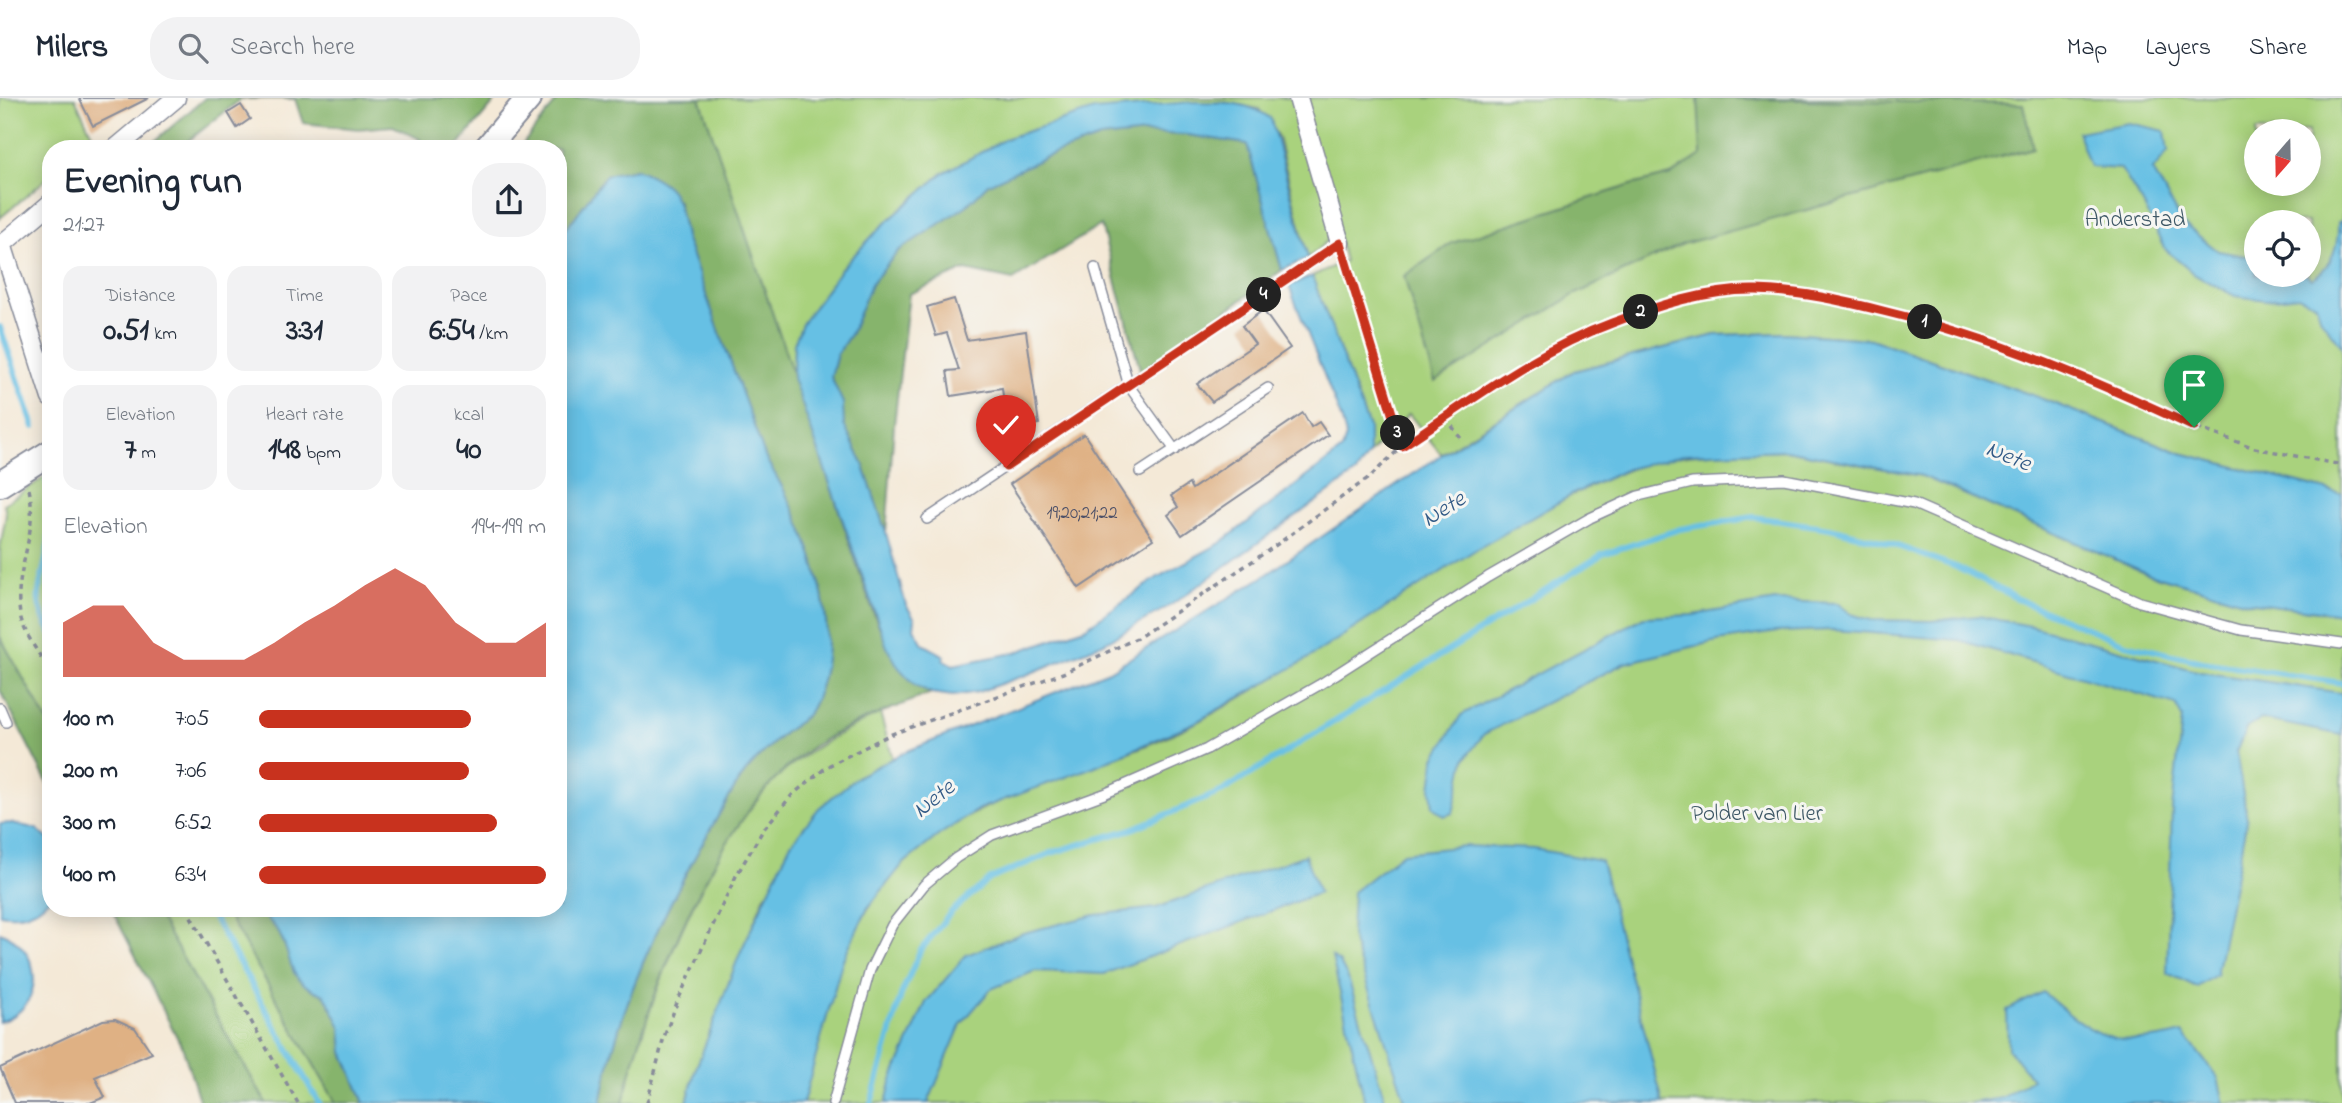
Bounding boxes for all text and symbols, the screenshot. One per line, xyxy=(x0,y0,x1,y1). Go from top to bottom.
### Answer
search box xyxy=(150,17,640,80)
text: Milers xyxy=(35,24,108,72)
icon: search xyxy=(174,29,212,67)
text: Search here xyxy=(230,29,355,67)
text: Map xyxy=(2067,31,2107,66)
text: Layers xyxy=(2145,31,2211,66)
text: Share xyxy=(2249,31,2307,66)
north arrow xyxy=(2244,119,2320,196)
map controls xyxy=(2244,119,2321,287)
text: Evening run xyxy=(63,155,242,211)
button: share xyxy=(472,163,546,237)
park label: Anderstad xyxy=(2085,204,2185,237)
text: 21:27 xyxy=(63,209,105,242)
button: locate xyxy=(2244,210,2321,287)
pin: 4 xyxy=(1246,278,1282,312)
text: 4 xyxy=(1260,281,1267,308)
text: Distance xyxy=(105,283,175,310)
text: Time xyxy=(286,283,323,310)
text: Pace xyxy=(450,283,487,310)
pin: 2 xyxy=(1624,294,1658,330)
text: 2 xyxy=(1636,298,1645,325)
pin: 1 xyxy=(1908,304,1942,340)
text: 1 xyxy=(1921,308,1928,335)
text: 0.51 xyxy=(103,310,149,354)
text: 3:31 xyxy=(286,310,323,354)
text: 6:54 xyxy=(429,310,475,354)
text: km xyxy=(149,321,177,348)
text: /km xyxy=(475,321,508,348)
pin xyxy=(2164,355,2224,427)
icon: arrive xyxy=(2175,366,2213,404)
pin xyxy=(976,395,1036,467)
text: Elevation xyxy=(105,402,175,429)
text: Heart rate xyxy=(266,402,343,429)
text: kcal xyxy=(454,402,484,429)
icon: check xyxy=(987,406,1025,444)
pin: 3 xyxy=(1380,416,1416,450)
text: 3 xyxy=(1394,419,1401,446)
text: 7 xyxy=(124,429,137,473)
text: 148 xyxy=(268,429,301,473)
text: 40 xyxy=(456,429,481,473)
water label: Nete xyxy=(1980,433,2037,483)
text: m xyxy=(137,440,156,467)
text: bpm xyxy=(301,440,341,467)
water label: Nete xyxy=(1416,482,1474,537)
house number: 19;20;21;22 xyxy=(1046,500,1118,527)
text: Elevation xyxy=(63,511,148,544)
text: 194–199 m xyxy=(471,511,546,544)
text: 100 m xyxy=(63,703,114,736)
text: 7:05 xyxy=(175,703,210,736)
text: 200 m xyxy=(63,755,118,788)
text: 7:06 xyxy=(175,755,207,788)
water label: Nete xyxy=(906,771,964,828)
park label: Polder van Lier xyxy=(1691,798,1824,831)
text: 300 m xyxy=(63,807,116,840)
text: 6:52 xyxy=(175,807,212,840)
text: 400 m xyxy=(63,859,116,892)
text: 6:34 xyxy=(175,859,206,892)

